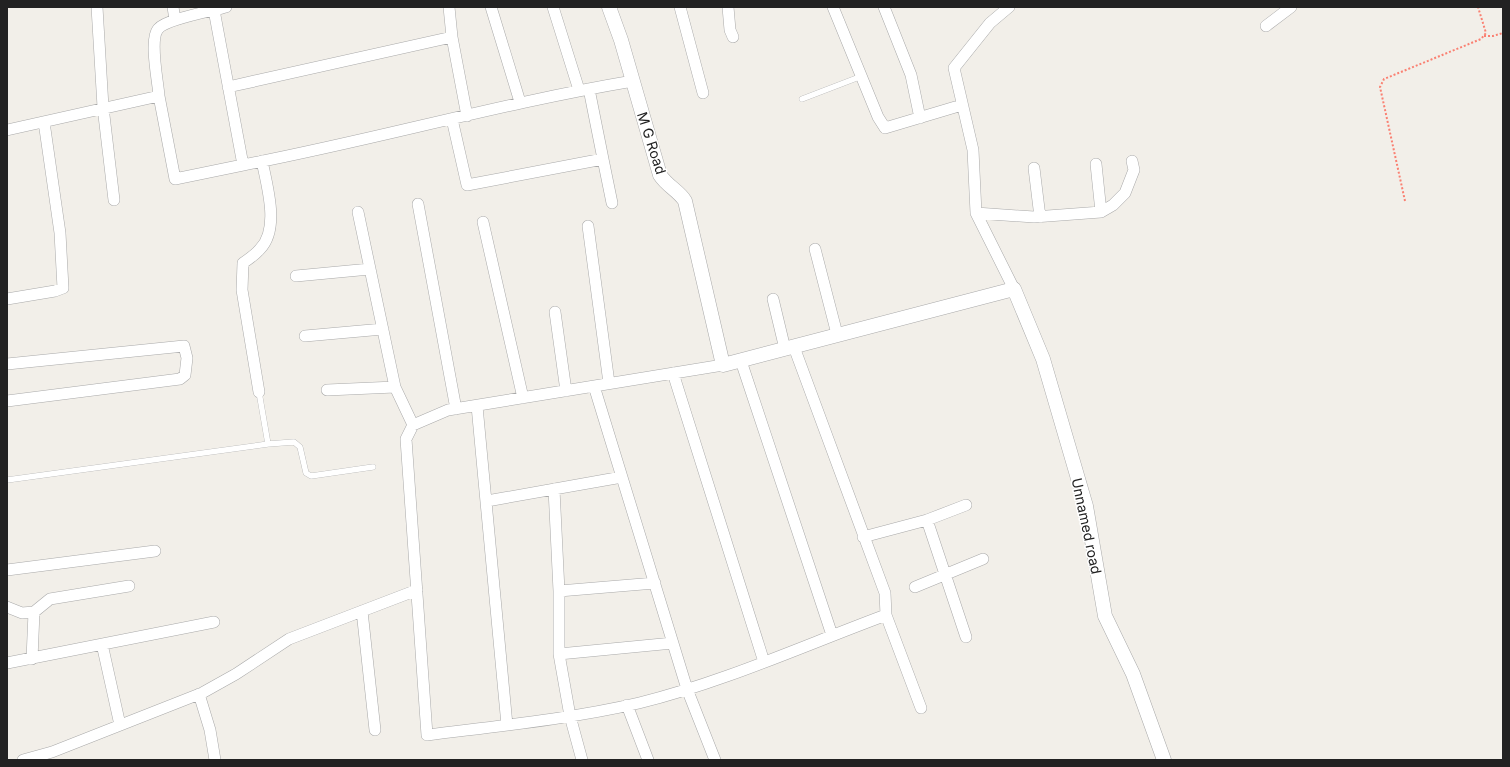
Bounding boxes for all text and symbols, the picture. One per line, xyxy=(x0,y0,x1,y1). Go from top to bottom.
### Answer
street label: M G Road xyxy=(634,110,670,176)
street label: Unnamed road xyxy=(1069,476,1105,576)

